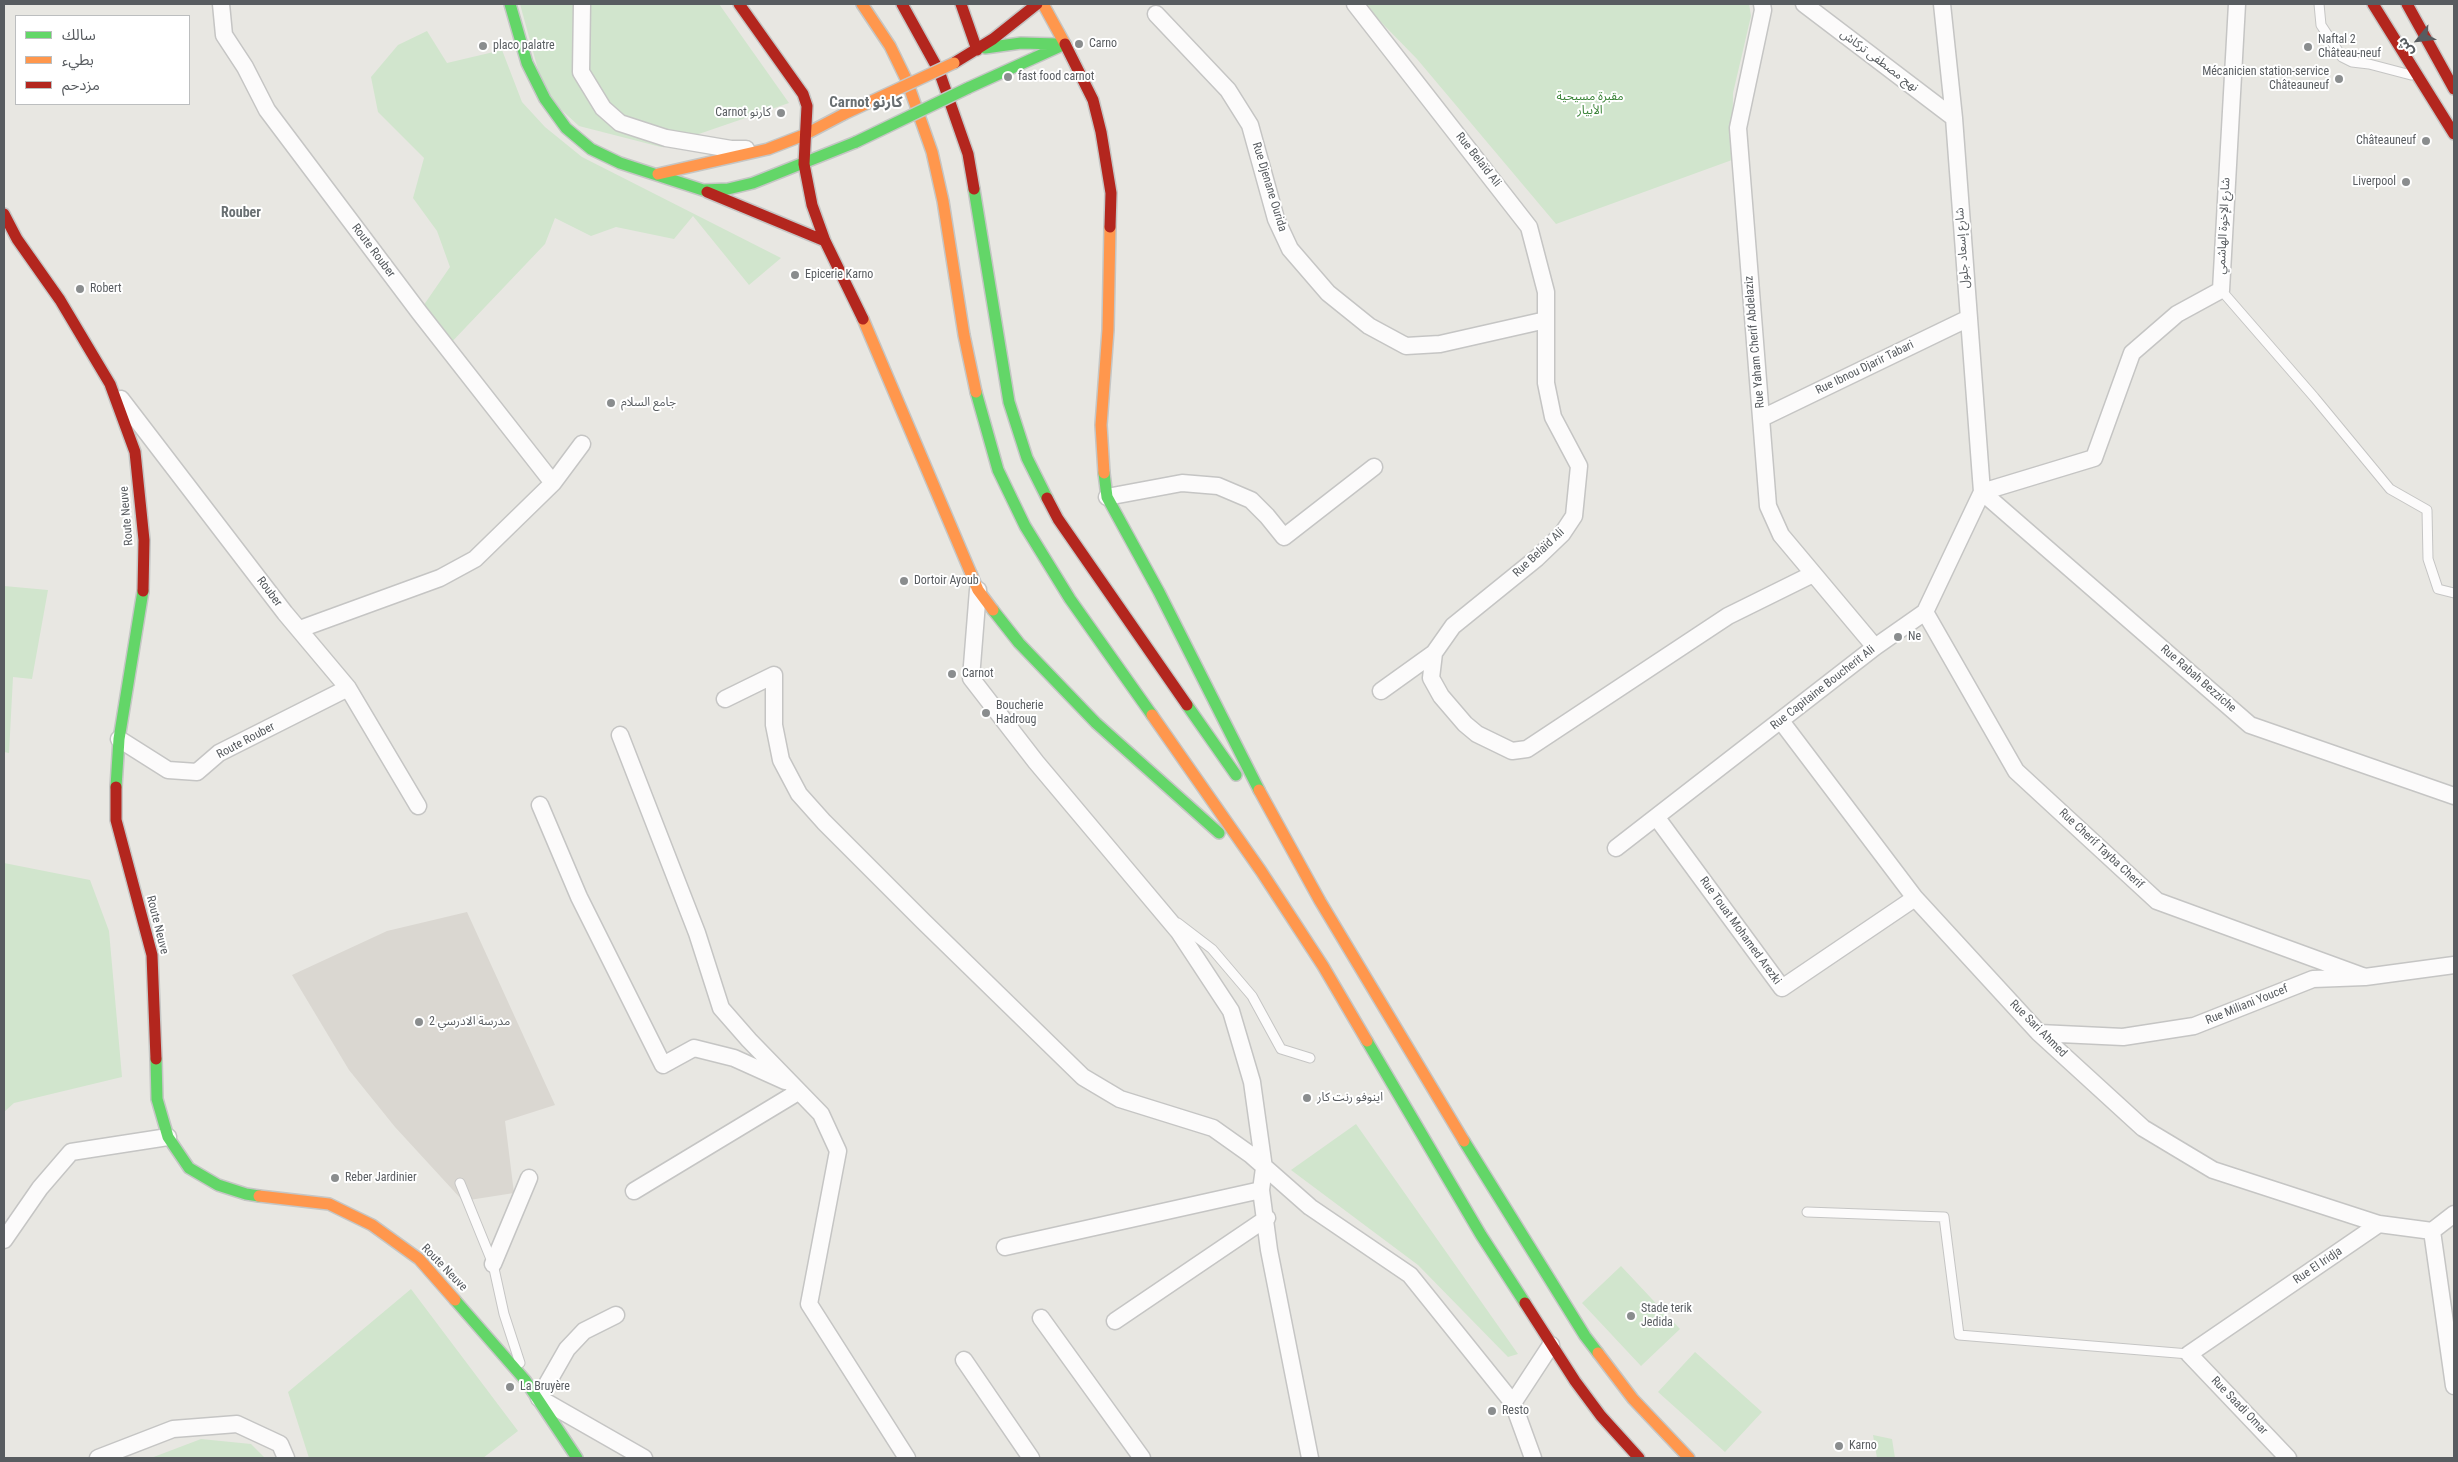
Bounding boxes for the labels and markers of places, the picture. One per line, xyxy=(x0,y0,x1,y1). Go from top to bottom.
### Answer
place label: Naftal 2 Château-neuf xyxy=(2318,33,2381,61)
place label: Carno xyxy=(1089,37,1117,51)
marker: Carno xyxy=(1073,38,1085,50)
place label: placo palatre xyxy=(493,39,555,53)
marker: placo palatre xyxy=(477,40,489,52)
marker: Naftal 2 Château-neuf xyxy=(2302,41,2314,53)
place label: Mécanicien station-service Châteauneuf xyxy=(2202,65,2329,93)
place label: fast food carnot xyxy=(1018,70,1094,84)
marker: fast food carnot xyxy=(1002,71,1014,83)
marker: Mécanicien station-service Châteauneuf xyxy=(2333,73,2345,85)
place label: Carnot كارنو xyxy=(715,106,771,120)
marker: Carnot كارنو xyxy=(775,107,787,119)
place label: Châteauneuf xyxy=(2356,134,2416,148)
marker: Châteauneuf xyxy=(2420,135,2432,147)
place label: Liverpool xyxy=(2352,175,2396,189)
marker: Liverpool xyxy=(2400,176,2412,188)
place label: Epicerie Karno xyxy=(805,268,873,282)
marker: Epicerie Karno xyxy=(789,269,801,281)
place label: Robert xyxy=(90,282,121,296)
marker: Robert xyxy=(74,283,86,295)
place label: جامع السلام xyxy=(621,396,676,410)
marker: جامع السلام xyxy=(605,397,617,409)
place label: Dortoir Ayoub xyxy=(914,574,979,588)
marker: Dortoir Ayoub xyxy=(898,575,910,587)
place label: Ne xyxy=(1908,630,1921,644)
marker: Ne xyxy=(1892,631,1904,643)
place label: Carnot xyxy=(962,667,994,681)
marker: Carnot xyxy=(946,668,958,680)
place label: Boucherie Hadroug xyxy=(996,699,1043,727)
marker: Boucherie Hadroug xyxy=(980,707,992,719)
place label: مدرسة الادرسي 2 xyxy=(429,1015,510,1029)
marker: مدرسة الادرسي 2 xyxy=(413,1016,425,1028)
place label: اينوفو رنت كار xyxy=(1317,1091,1383,1105)
marker: اينوفو رنت كار xyxy=(1301,1092,1313,1104)
place label: Reber Jardinier xyxy=(345,1171,417,1185)
marker: Reber Jardinier xyxy=(329,1172,341,1184)
place label: Stade terik Jedida xyxy=(1641,1302,1692,1330)
marker: Stade terik Jedida xyxy=(1625,1310,1637,1322)
place label: La Bruyère xyxy=(520,1380,570,1394)
marker: La Bruyère xyxy=(504,1381,516,1393)
place label: Resto xyxy=(1502,1404,1529,1418)
marker: Resto xyxy=(1486,1405,1498,1417)
place label: Karno xyxy=(1849,1439,1877,1453)
marker: Karno xyxy=(1833,1440,1845,1452)

